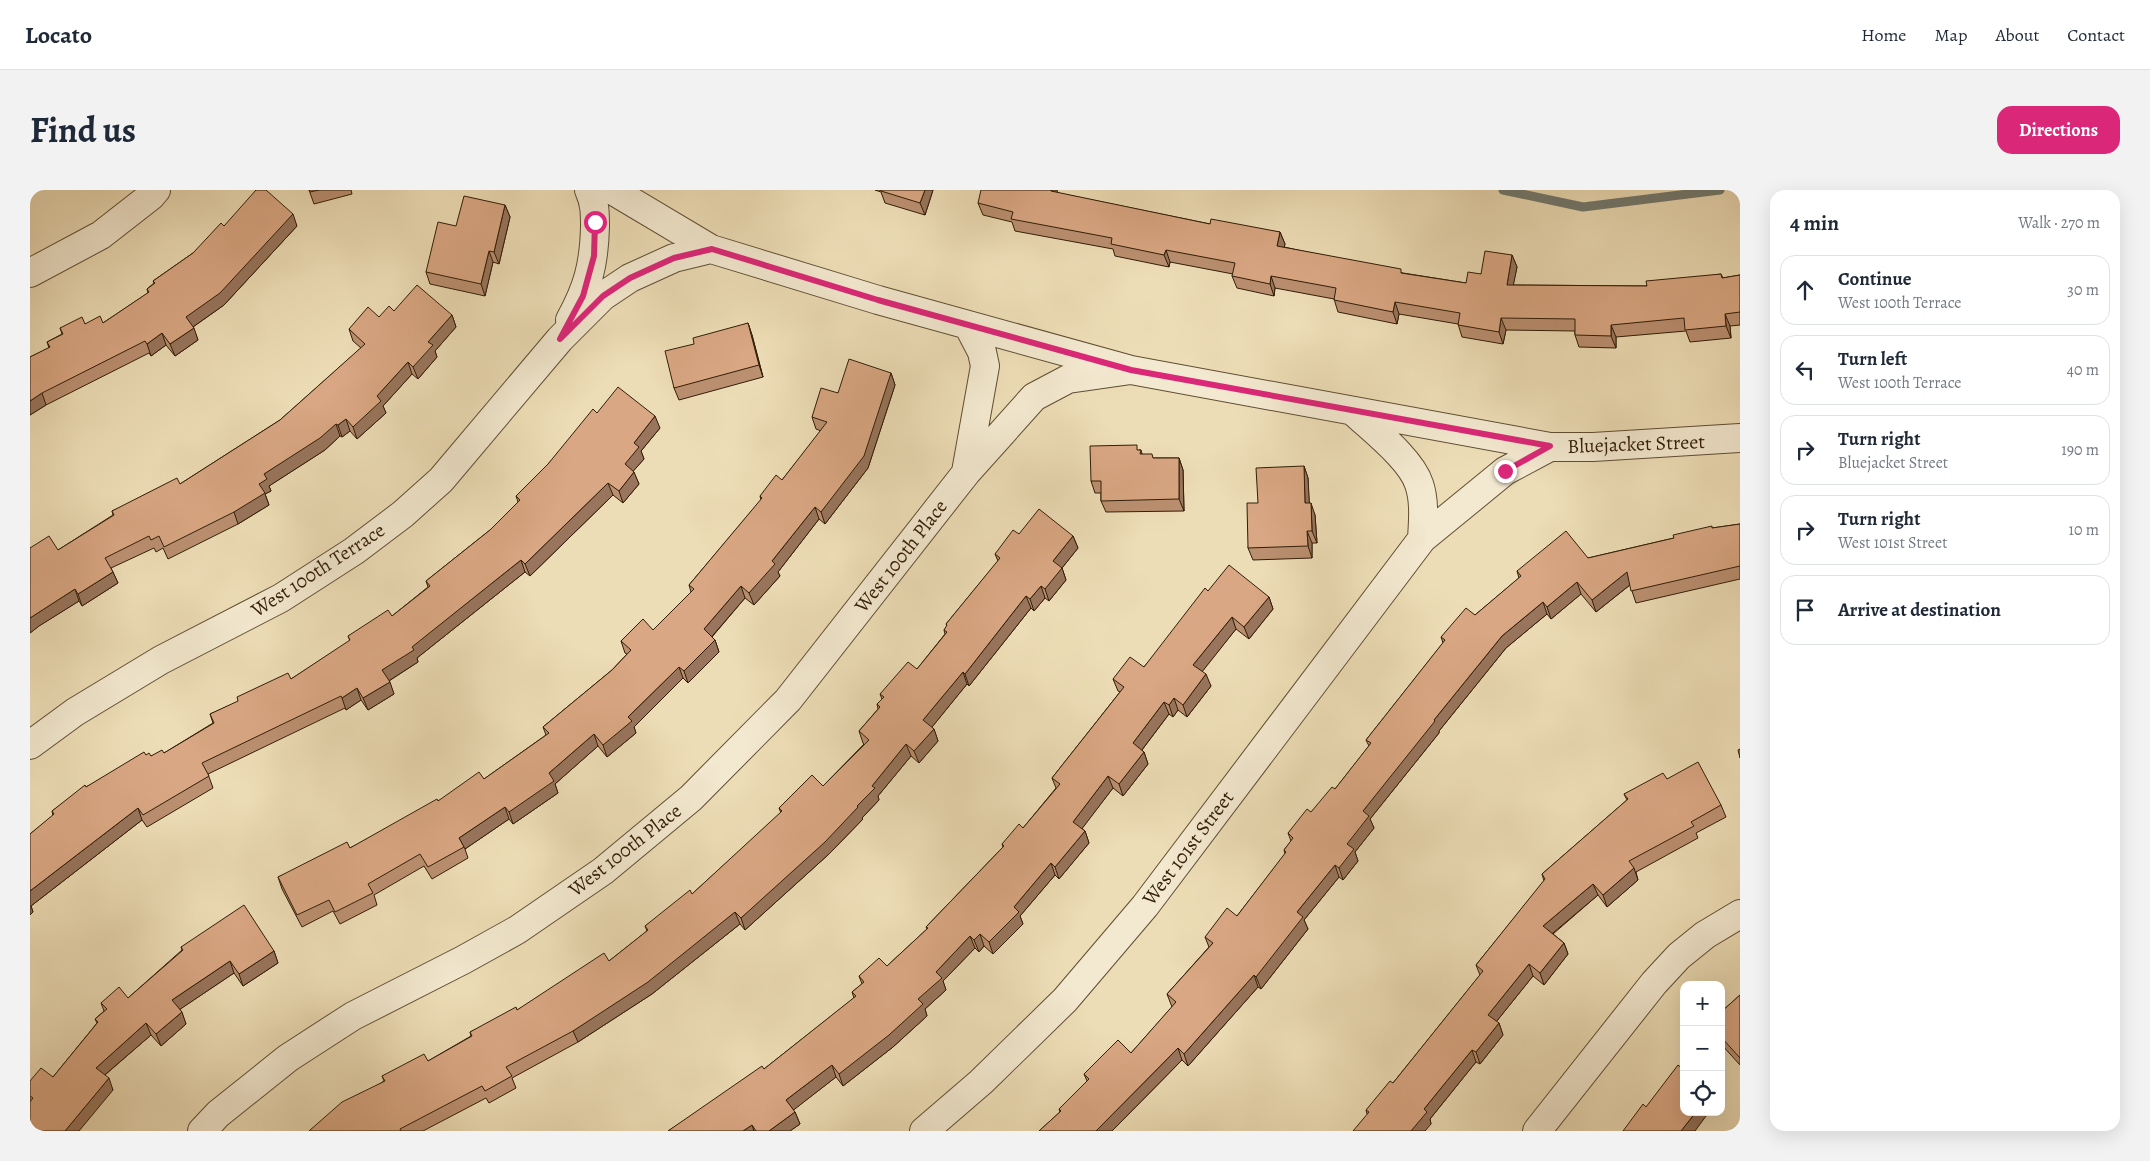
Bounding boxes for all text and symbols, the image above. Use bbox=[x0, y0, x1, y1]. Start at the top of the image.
text: Locato bbox=[25, 19, 92, 51]
text: Home bbox=[1861, 23, 1906, 47]
text: Map bbox=[1934, 23, 1967, 47]
text: About bbox=[1995, 23, 2039, 47]
text: Contact bbox=[2067, 23, 2125, 47]
text: Find us bbox=[30, 106, 136, 154]
button: Directions bbox=[1997, 106, 2120, 154]
text: 4 min bbox=[1790, 209, 1839, 237]
route start bbox=[584, 211, 607, 234]
text: Walk · 270 m bbox=[2018, 212, 2100, 234]
text: Continue bbox=[1838, 266, 1912, 292]
icon: ahead bbox=[1791, 276, 1819, 304]
text: 30 m bbox=[2067, 279, 2099, 301]
text: West 100th Terrace bbox=[1838, 292, 1962, 314]
text: Turn left bbox=[1838, 346, 1907, 372]
icon: left bbox=[1791, 356, 1819, 384]
text: 40 m bbox=[2067, 359, 2099, 381]
text: West 100th Terrace bbox=[1838, 372, 1962, 394]
text: Turn right bbox=[1838, 426, 1920, 452]
street label: Bluejacket Street bbox=[1567, 428, 1706, 460]
icon: right bbox=[1791, 436, 1819, 464]
text: 190 m bbox=[2061, 439, 2099, 461]
text: Bluejacket Street bbox=[1838, 452, 1948, 474]
route end bbox=[1494, 460, 1517, 483]
street label: West 100th Place bbox=[848, 494, 954, 619]
text: Turn right bbox=[1838, 506, 1920, 532]
icon: right bbox=[1791, 516, 1819, 544]
street label: West 100th Terrace bbox=[245, 517, 390, 624]
text: 10 m bbox=[2069, 519, 2099, 541]
text: West 101st Street bbox=[1838, 532, 1947, 554]
icon: arrive bbox=[1791, 596, 1819, 624]
text: Arrive at destination bbox=[1838, 597, 2001, 623]
street label: West 101st Street bbox=[1135, 785, 1240, 912]
street label: West 100th Place bbox=[562, 797, 687, 903]
map controls bbox=[1680, 981, 1725, 1116]
button: + bbox=[1680, 981, 1725, 1026]
button: − bbox=[1680, 1026, 1725, 1071]
button: locate bbox=[1680, 1071, 1725, 1116]

